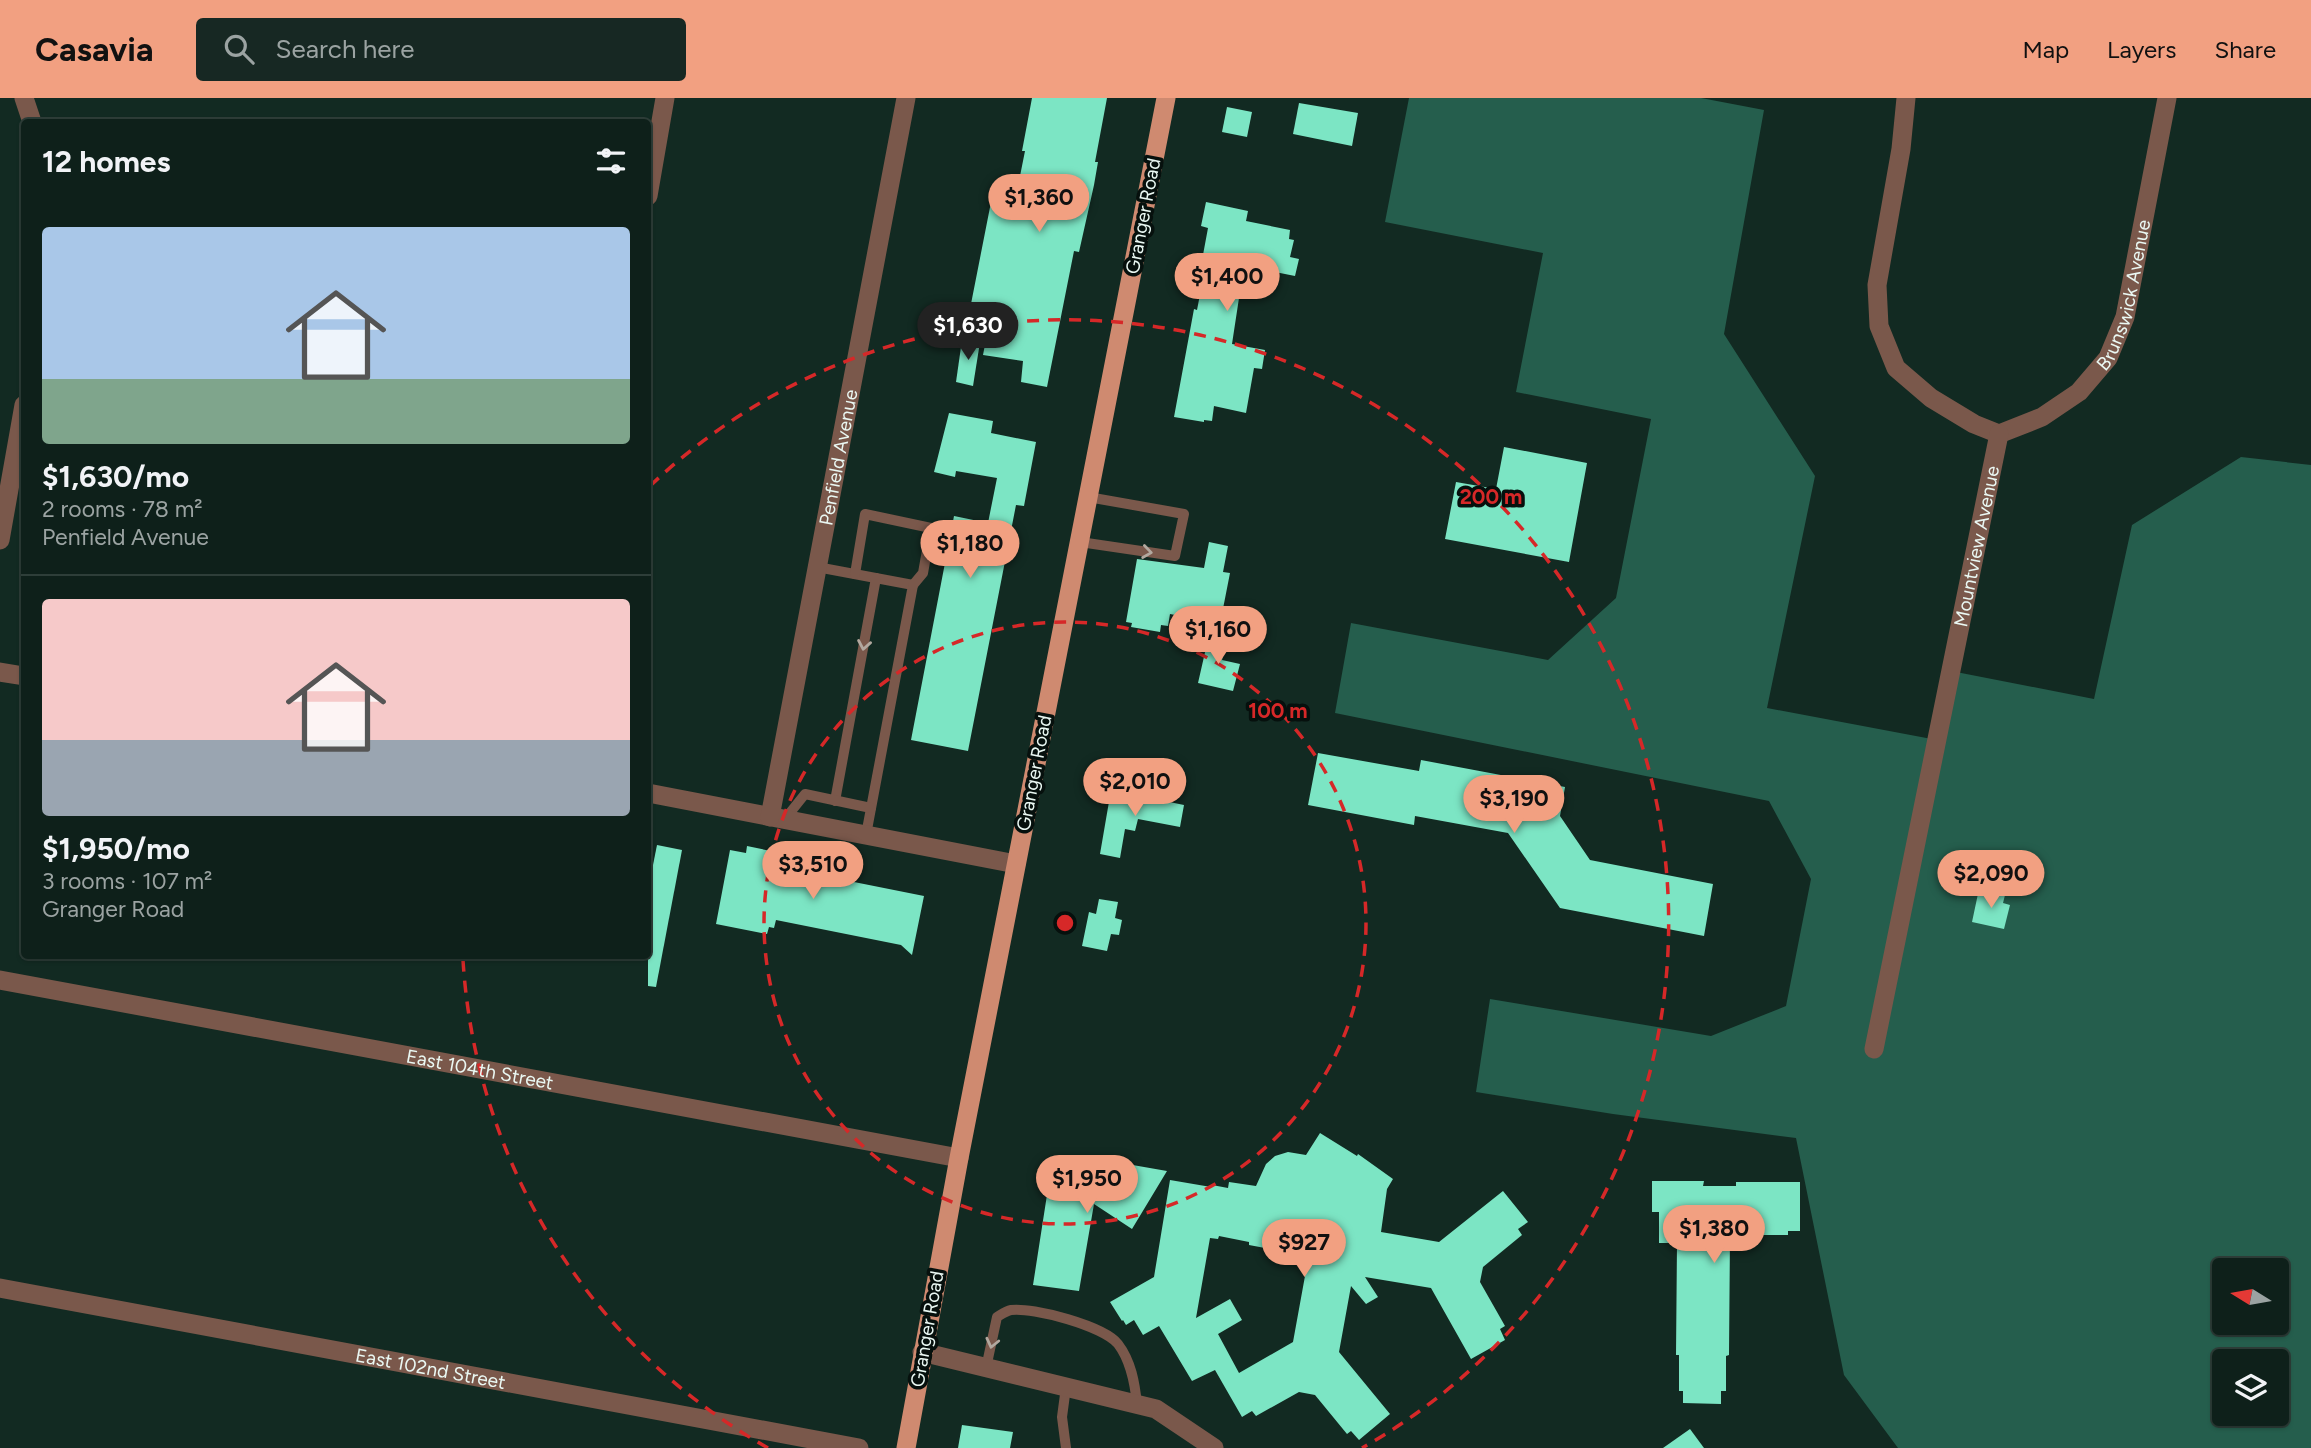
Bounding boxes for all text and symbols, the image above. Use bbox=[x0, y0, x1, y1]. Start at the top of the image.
search box bbox=[196, 18, 686, 81]
text: Casavia bbox=[35, 30, 154, 69]
icon: search bbox=[220, 30, 258, 68]
text: Search here bbox=[276, 33, 415, 65]
text: Map bbox=[2022, 35, 2069, 64]
text: Layers bbox=[2107, 35, 2176, 64]
text: Share bbox=[2214, 35, 2276, 64]
icon: filters bbox=[592, 142, 630, 180]
text: 12 homes bbox=[42, 143, 170, 180]
street label: Granger Road bbox=[1120, 156, 1166, 276]
pin: $1,360 bbox=[982, 174, 1096, 234]
text: $1,360 bbox=[1004, 183, 1074, 211]
street label: Brunswick Avenue bbox=[2091, 218, 2155, 375]
pin: $1,400 bbox=[1170, 254, 1284, 313]
text: $1,400 bbox=[1191, 262, 1263, 290]
icon: home bbox=[273, 272, 399, 398]
pin: $1,630 bbox=[911, 302, 1025, 362]
text: $1,630 bbox=[933, 311, 1003, 339]
street label: Penfield Avenue bbox=[814, 387, 862, 527]
text: $1,630/mo bbox=[42, 458, 189, 495]
street label: Mountview Avenue bbox=[1949, 464, 2004, 629]
text: 200 m bbox=[1460, 484, 1522, 509]
text: 2 rooms · 78 m² bbox=[42, 495, 203, 523]
pin: $1,180 bbox=[913, 520, 1027, 580]
text: Penfield Avenue bbox=[42, 523, 209, 551]
text: $1,180 bbox=[936, 529, 1004, 557]
one-way arrow bbox=[1141, 544, 1153, 559]
pin: $1,160 bbox=[1161, 606, 1275, 666]
text: $1,160 bbox=[1185, 615, 1251, 643]
one-way arrow bbox=[857, 639, 872, 651]
icon: home bbox=[273, 644, 399, 770]
text: 100 m bbox=[1248, 698, 1308, 723]
street label: Granger Road bbox=[1011, 713, 1057, 833]
pin: $2,010 bbox=[1078, 758, 1192, 818]
text: $2,010 bbox=[1099, 767, 1171, 795]
pin: $3,190 bbox=[1457, 776, 1571, 835]
text: $3,190 bbox=[1479, 784, 1549, 812]
text: $1,950/mo bbox=[42, 830, 190, 867]
pin: $3,510 bbox=[756, 842, 870, 901]
text: $3,510 bbox=[778, 850, 848, 878]
pin: $2,090 bbox=[1934, 850, 2048, 910]
text: $2,090 bbox=[1953, 859, 2029, 887]
text: 3 rooms · 107 m² bbox=[42, 867, 212, 895]
text: Granger Road bbox=[42, 895, 184, 923]
centre of rings bbox=[1053, 911, 1077, 935]
street label: East 104th Street bbox=[404, 1044, 555, 1094]
pin: $1,950 bbox=[1030, 1156, 1144, 1215]
text: $1,950 bbox=[1052, 1164, 1122, 1192]
pin: $1,380 bbox=[1657, 1206, 1771, 1265]
text: $1,380 bbox=[1679, 1214, 1749, 1242]
pin: $927 bbox=[1263, 1220, 1345, 1279]
text: $927 bbox=[1278, 1228, 1330, 1256]
north arrow bbox=[2212, 1258, 2289, 1335]
map controls bbox=[2212, 1258, 2289, 1426]
street label: Granger Road bbox=[905, 1269, 949, 1389]
one-way arrow bbox=[985, 1337, 1000, 1349]
street label: East 102nd Street bbox=[354, 1343, 507, 1393]
button: layers bbox=[2212, 1349, 2289, 1426]

